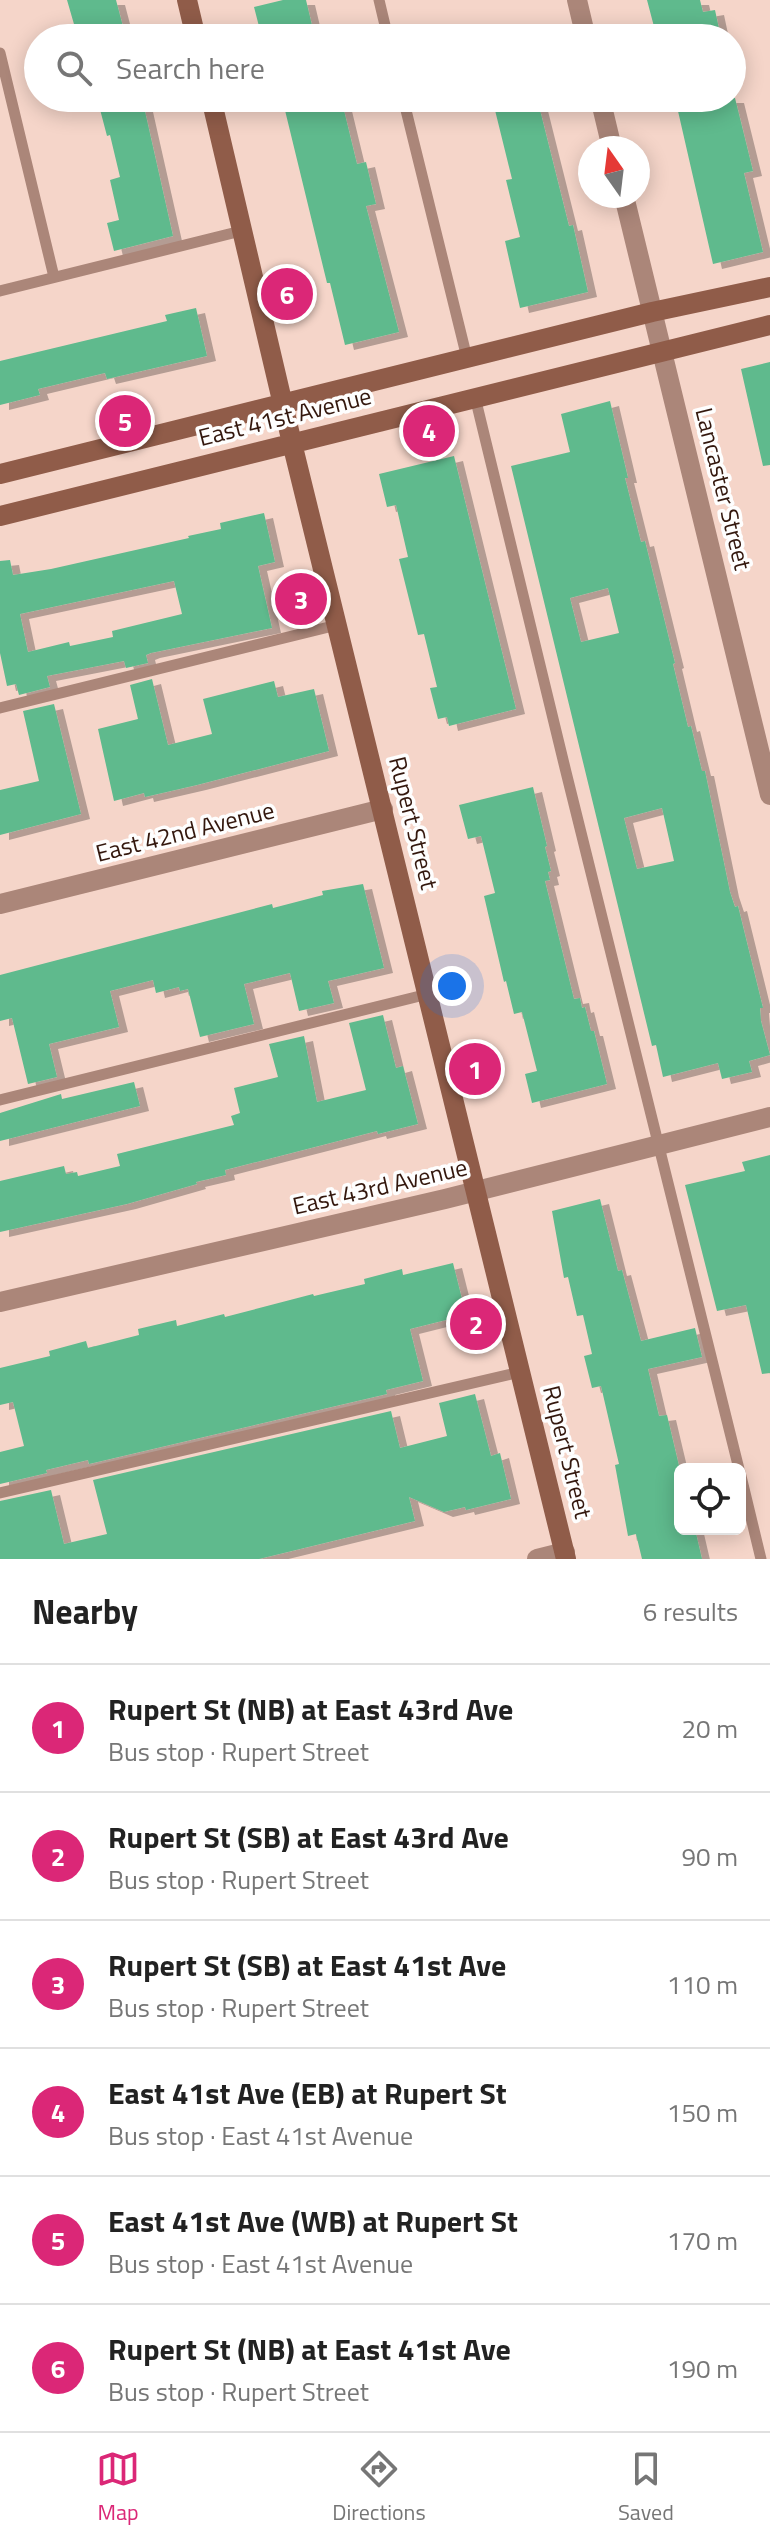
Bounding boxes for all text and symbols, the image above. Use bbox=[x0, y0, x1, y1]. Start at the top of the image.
search box bbox=[24, 24, 746, 112]
text: Search here bbox=[116, 45, 265, 91]
icon: search bbox=[52, 46, 96, 90]
north arrow bbox=[578, 136, 650, 208]
pin: 6 bbox=[261, 264, 313, 324]
street label: East 41st Avenue bbox=[195, 377, 375, 455]
pin: 5 bbox=[99, 391, 151, 451]
pin: 4 bbox=[403, 401, 455, 461]
street label: Lancaster Street bbox=[686, 404, 762, 574]
pin: 3 bbox=[275, 569, 327, 629]
street label: Rupert Street bbox=[380, 752, 448, 894]
street label: East 42nd Avenue bbox=[92, 791, 278, 871]
your location bbox=[432, 966, 472, 1006]
pin: 1 bbox=[449, 1039, 501, 1099]
street label: East 43rd Avenue bbox=[289, 1148, 471, 1224]
pin: 2 bbox=[450, 1294, 502, 1354]
street label: Rupert Street bbox=[534, 1381, 602, 1523]
map controls bbox=[674, 1463, 746, 1535]
button: locate bbox=[674, 1463, 746, 1535]
text: Nearby bbox=[32, 1585, 138, 1637]
text: 6 results bbox=[643, 1592, 738, 1631]
text: Rupert St (NB) at East 43rd Ave bbox=[108, 1686, 513, 1732]
text: 1 bbox=[51, 1709, 65, 1748]
text: 20 m bbox=[681, 1709, 738, 1748]
text: Bus stop · Rupert Street bbox=[108, 1732, 369, 1771]
text: Rupert St (SB) at East 43rd Ave bbox=[108, 1814, 509, 1860]
text: 2 bbox=[51, 1837, 65, 1876]
text: 90 m bbox=[681, 1837, 738, 1876]
text: Bus stop · Rupert Street bbox=[108, 1860, 369, 1899]
text: Rupert St (SB) at East 41st Ave bbox=[108, 1942, 506, 1988]
text: 3 bbox=[51, 1965, 65, 2004]
text: 110 m bbox=[667, 1965, 738, 2004]
text: Bus stop · Rupert Street bbox=[108, 1988, 369, 2027]
text: East 41st Ave (EB) at Rupert St bbox=[108, 2070, 507, 2116]
text: 4 bbox=[51, 2093, 65, 2132]
text: 150 m bbox=[667, 2093, 738, 2132]
text: Bus stop · East 41st Avenue bbox=[108, 2116, 413, 2155]
text: East 41st Ave (WB) at Rupert St bbox=[108, 2198, 518, 2244]
text: 5 bbox=[51, 2221, 65, 2260]
text: 170 m bbox=[667, 2221, 738, 2260]
text: Bus stop · East 41st Avenue bbox=[108, 2244, 413, 2283]
text: Rupert St (NB) at East 41st Ave bbox=[108, 2326, 511, 2372]
text: 6 bbox=[51, 2349, 65, 2388]
text: 190 m bbox=[667, 2349, 738, 2388]
text: Bus stop · Rupert Street bbox=[108, 2372, 369, 2411]
tab: Map bbox=[96, 2447, 140, 2529]
tab: Directions bbox=[332, 2447, 426, 2529]
tab: Saved bbox=[618, 2447, 674, 2529]

